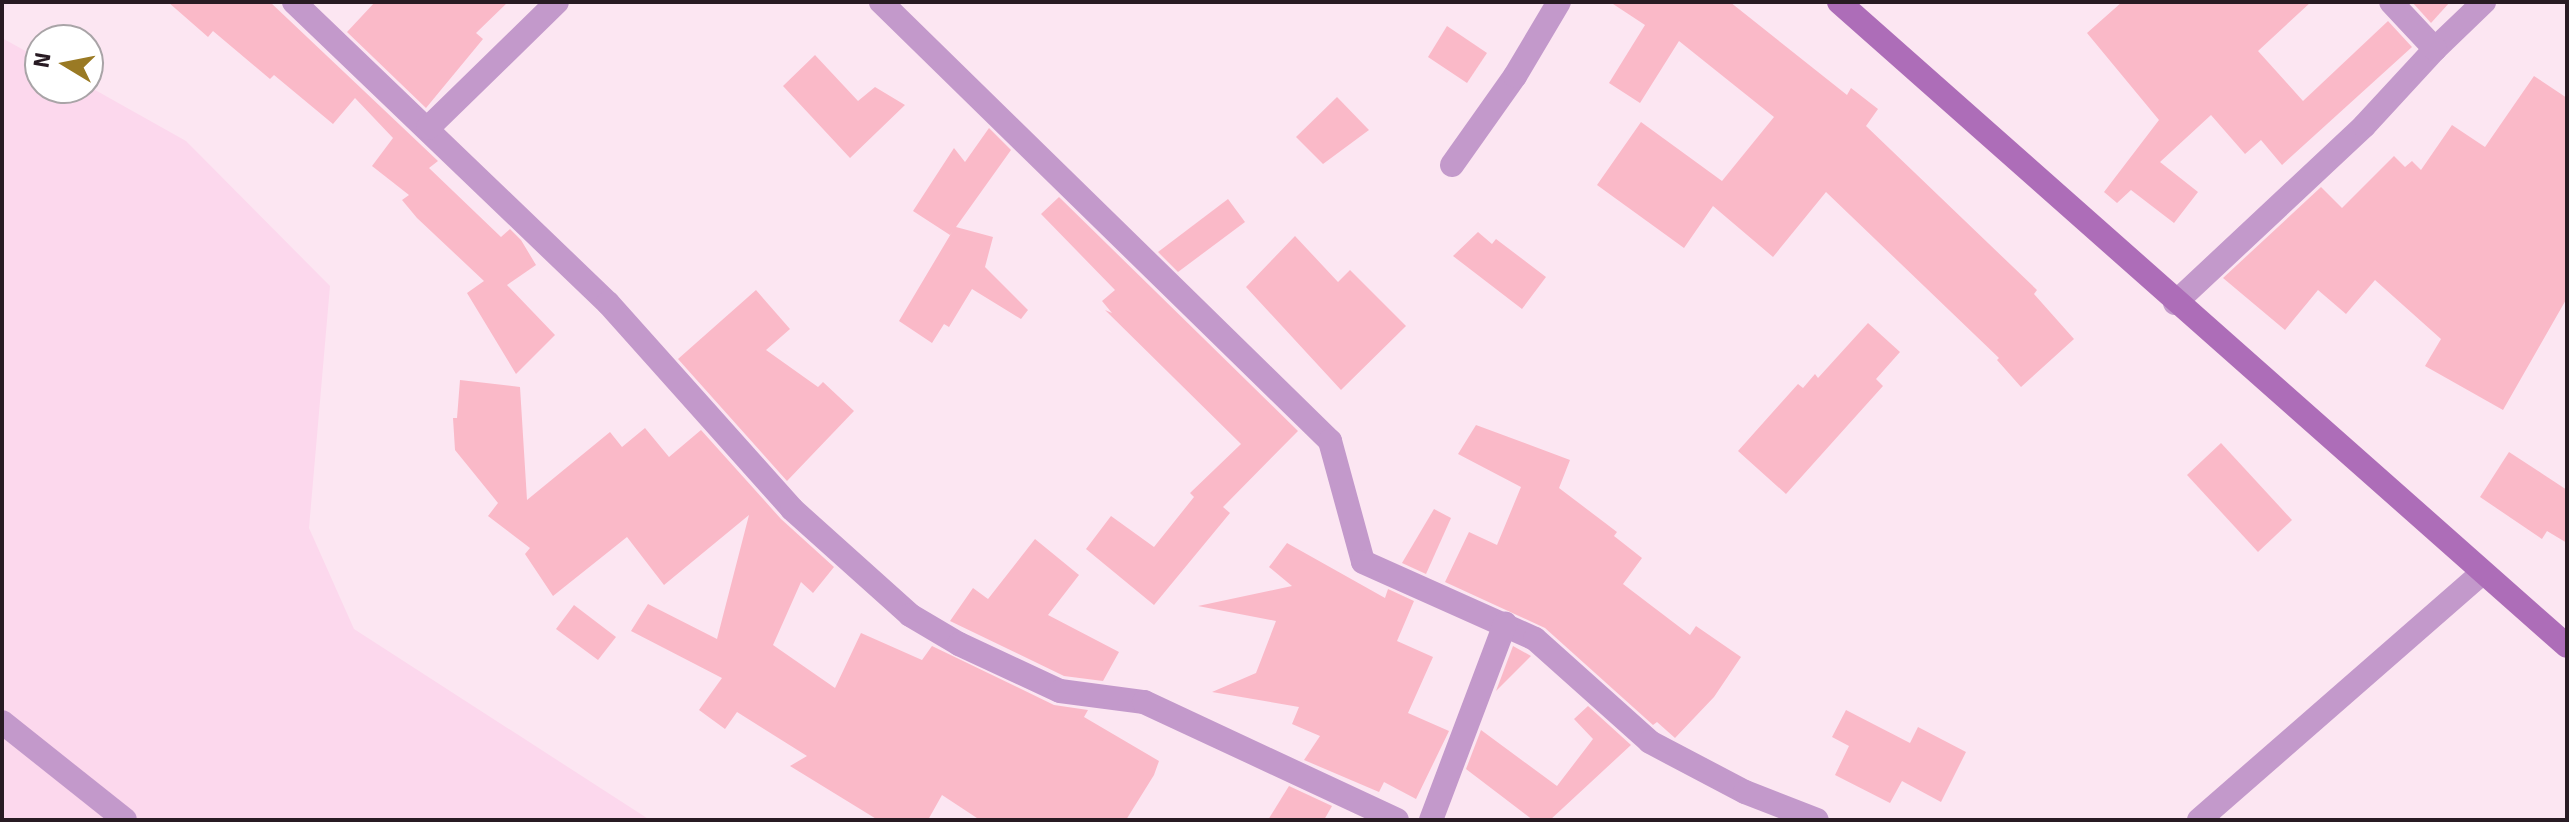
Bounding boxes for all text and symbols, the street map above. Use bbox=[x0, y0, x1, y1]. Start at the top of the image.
north arrow bbox=[24, 24, 104, 104]
text: N bbox=[27, 50, 56, 70]

